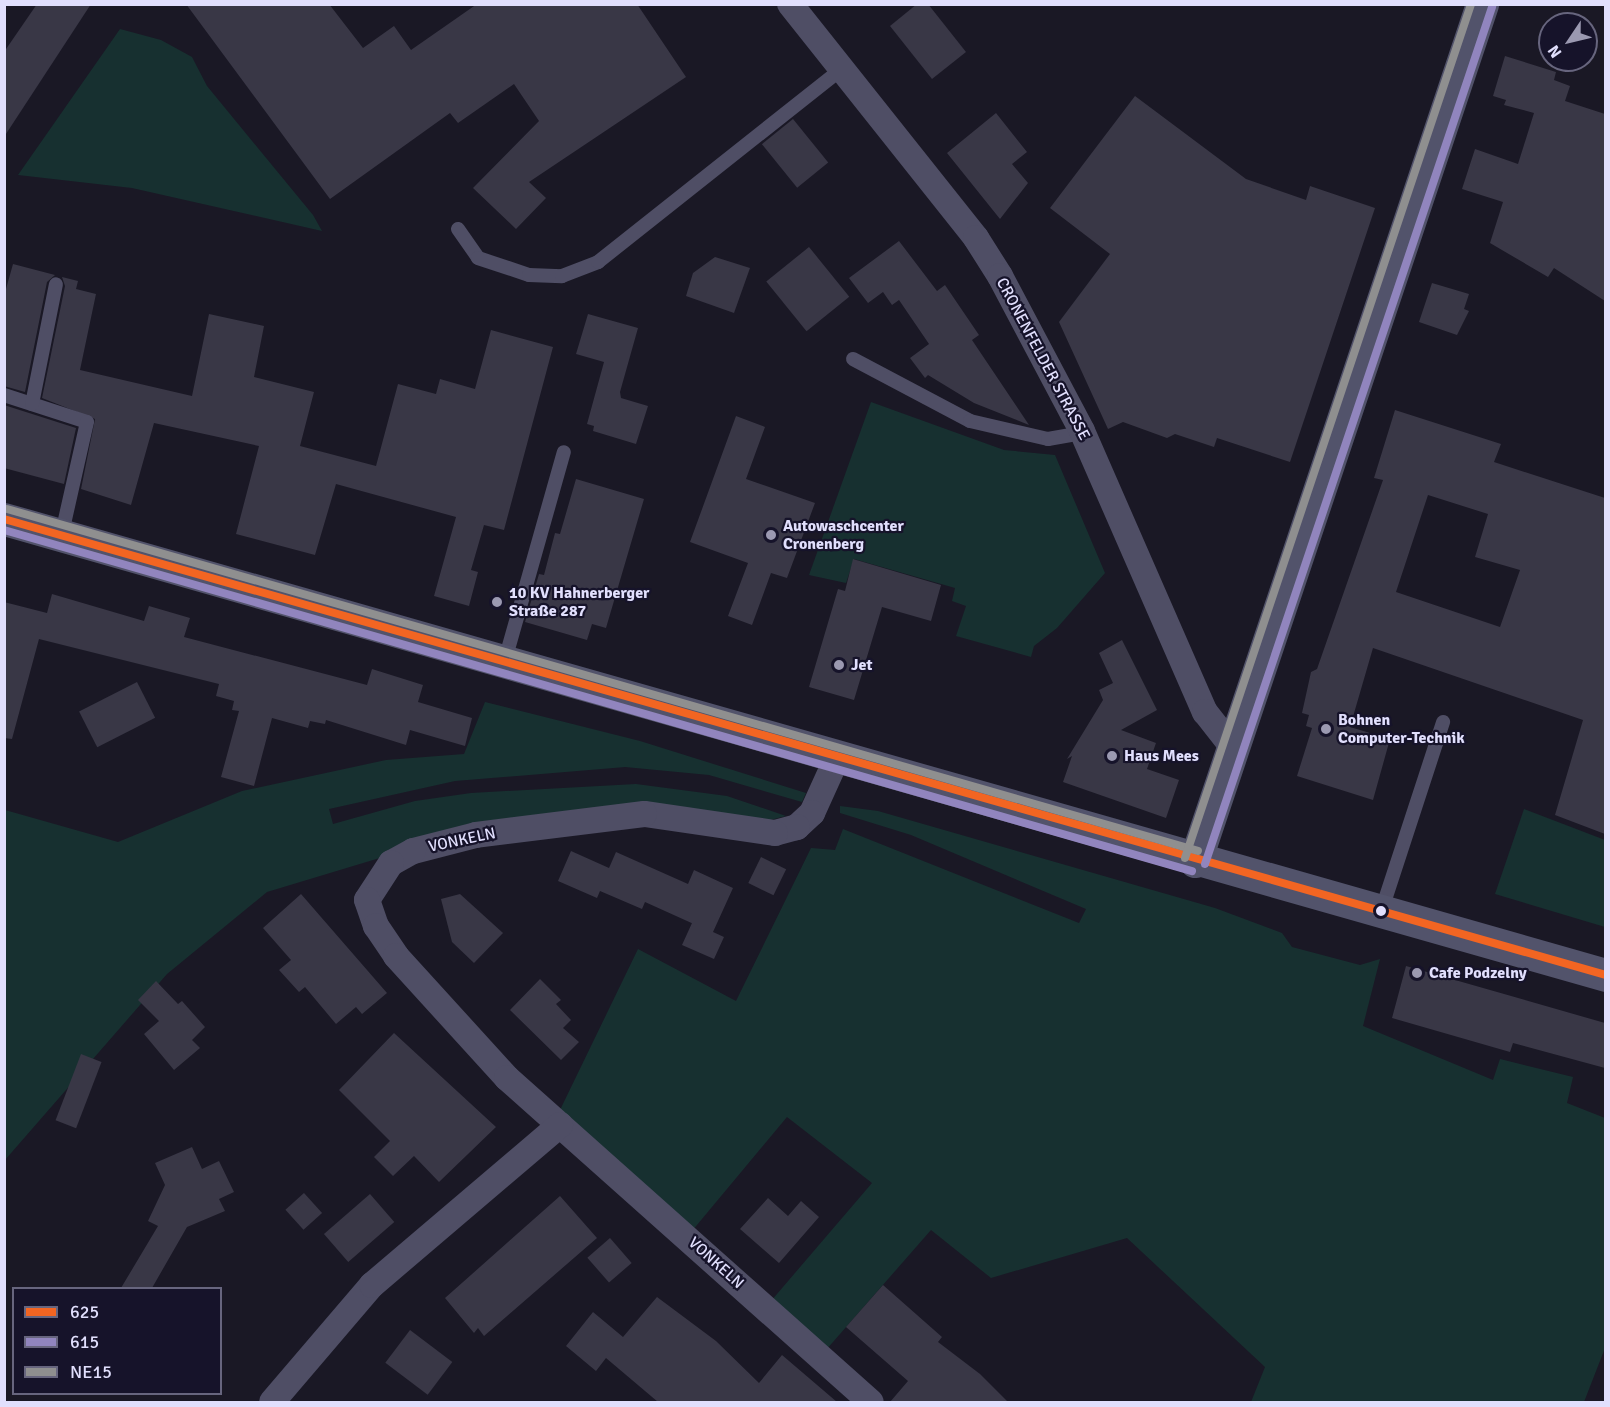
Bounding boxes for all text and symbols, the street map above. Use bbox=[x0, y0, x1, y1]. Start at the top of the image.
north arrow bbox=[1538, 12, 1598, 72]
text: N bbox=[1544, 41, 1566, 61]
street label: CRONENFELDER STRASSE bbox=[992, 275, 1094, 443]
place label: Autowaschcenter Cronenberg bbox=[783, 516, 904, 554]
marker: Autowaschcenter Cronenberg bbox=[764, 528, 778, 542]
place label: 10 KV Hahnerberger Straße 287 bbox=[509, 583, 649, 621]
marker: 10 KV Hahnerberger Straße 287 bbox=[490, 595, 504, 609]
place label: Jet bbox=[851, 655, 872, 675]
marker: Jet bbox=[832, 658, 846, 672]
place label: Bohnen Computer-Technik bbox=[1338, 710, 1465, 748]
marker: Bohnen Computer-Technik bbox=[1319, 722, 1333, 736]
place label: Haus Mees bbox=[1124, 746, 1199, 766]
marker: Haus Mees bbox=[1105, 749, 1119, 763]
street label: VONKELN bbox=[427, 824, 497, 856]
unlabelled marker bbox=[1375, 905, 1387, 917]
place label: Cafe Podzelny bbox=[1429, 963, 1527, 983]
marker: Cafe Podzelny bbox=[1410, 966, 1424, 980]
street label: VONKELN bbox=[684, 1233, 748, 1293]
legend bbox=[12, 1287, 222, 1395]
text: 625 bbox=[70, 1301, 99, 1323]
text: 615 bbox=[70, 1331, 99, 1353]
text: NE15 bbox=[70, 1361, 112, 1383]

